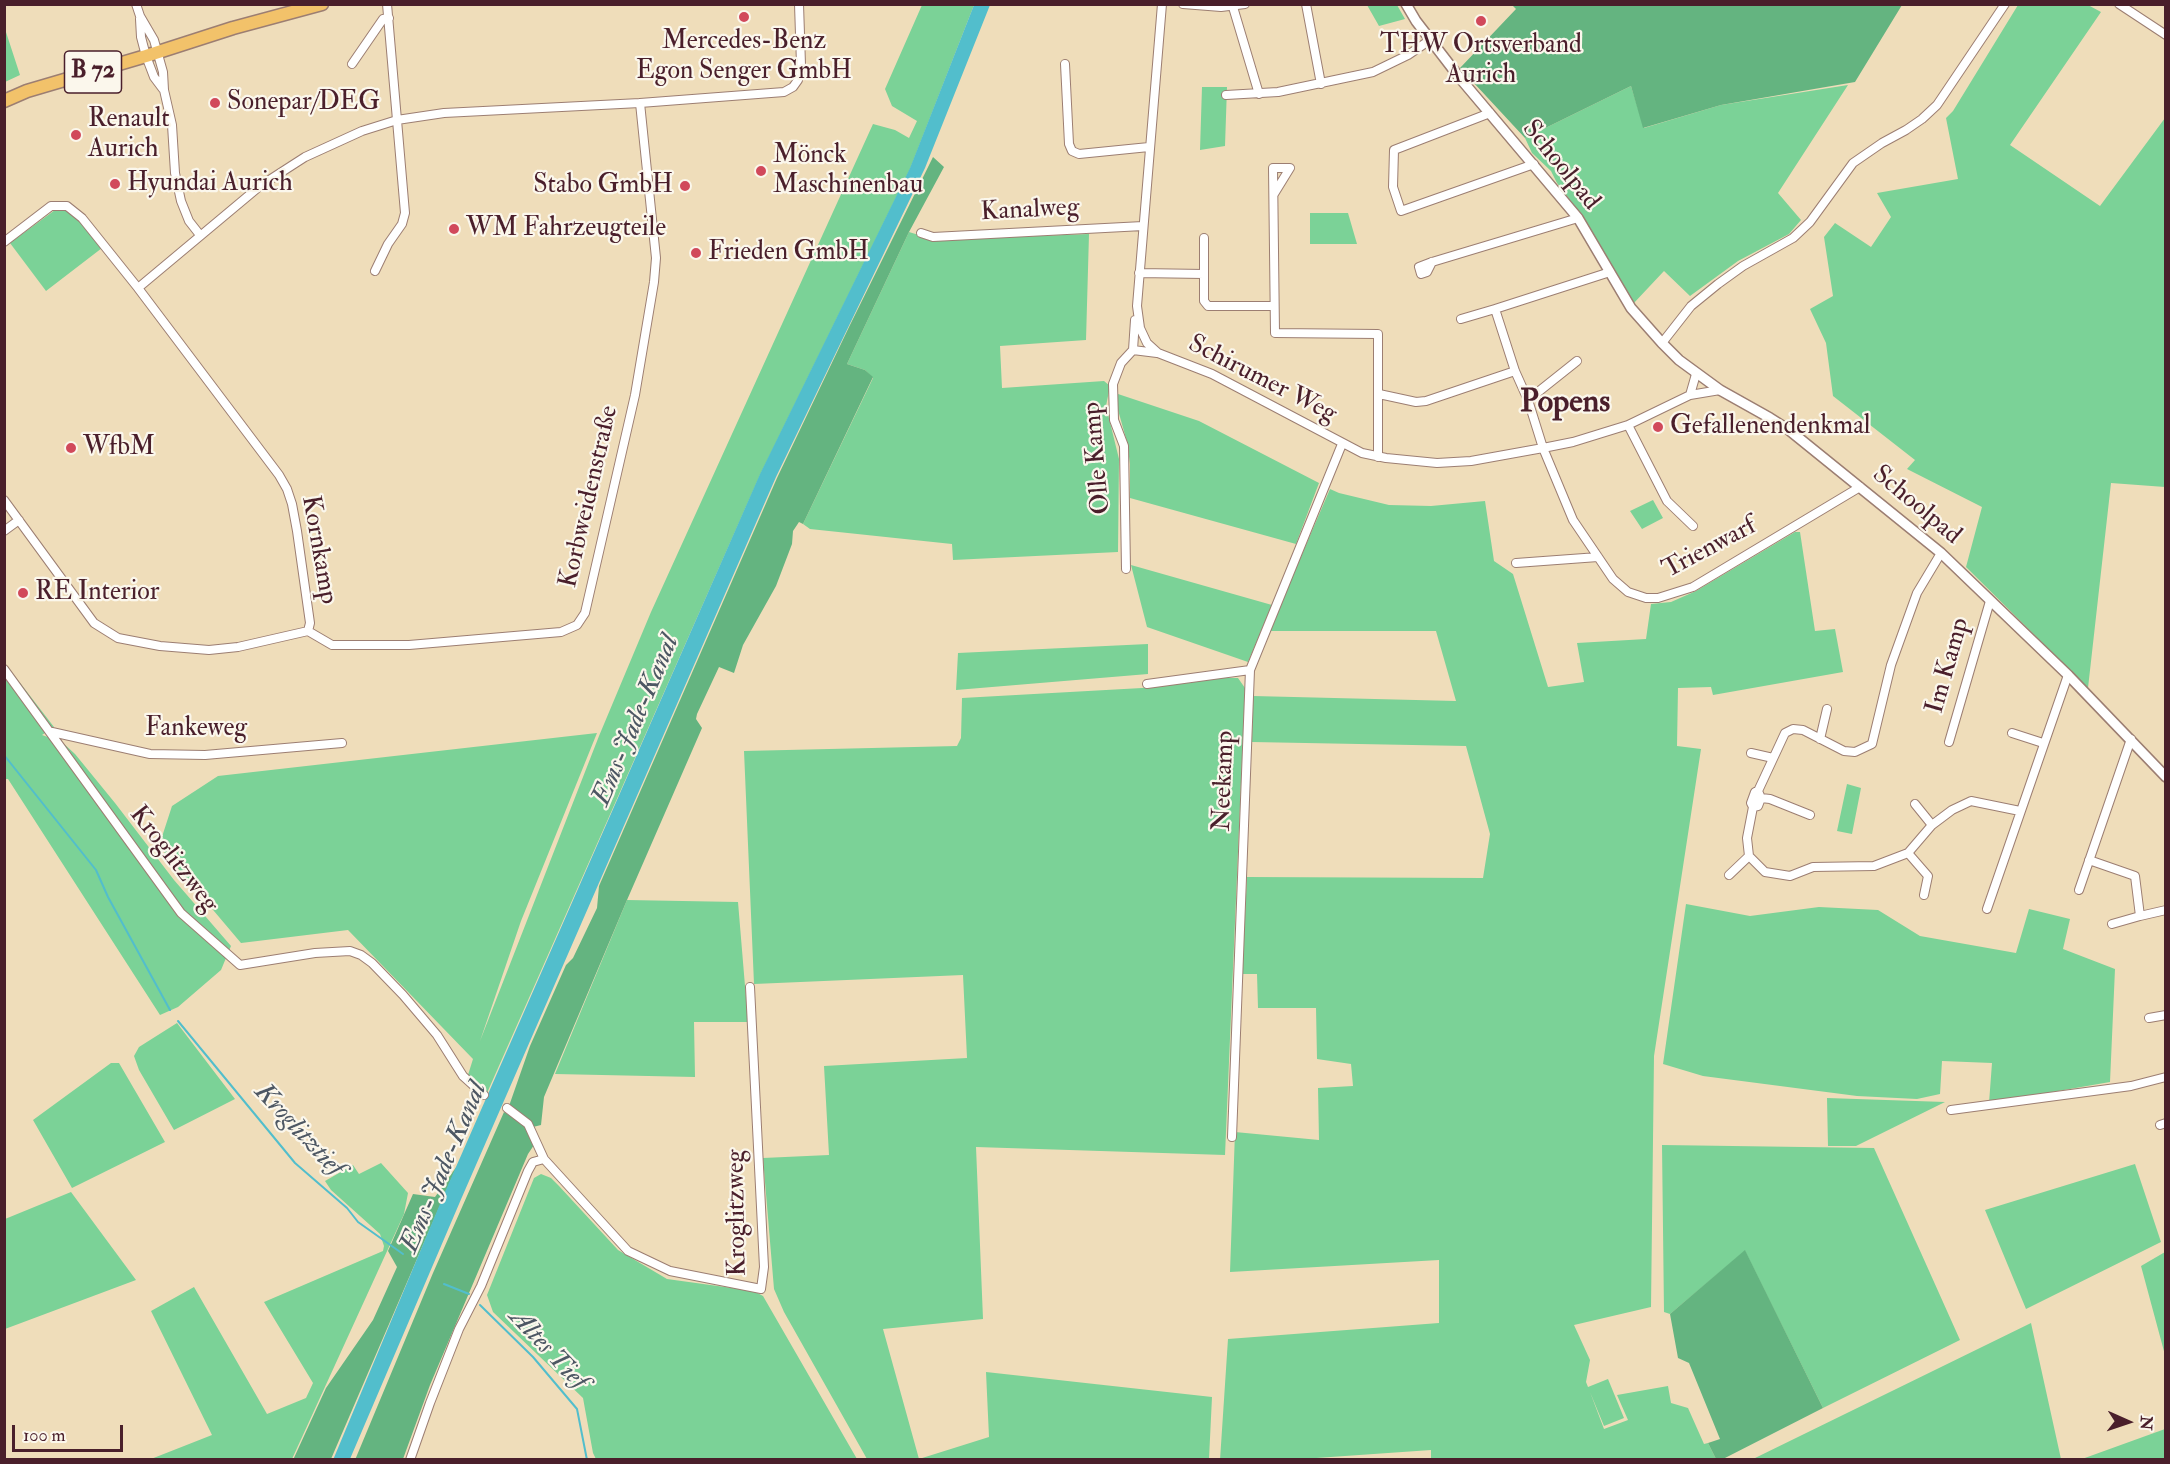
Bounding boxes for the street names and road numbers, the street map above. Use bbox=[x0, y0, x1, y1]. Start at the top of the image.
road number: B 72 bbox=[64, 51, 122, 93]
street label: Schoolpad bbox=[1514, 115, 1606, 217]
street label: Kanalweg bbox=[980, 193, 1080, 229]
street label: Schirumer Weg bbox=[1183, 329, 1341, 431]
street label: Olle Kamp bbox=[1078, 401, 1118, 515]
street label: Korbweidenstraße bbox=[554, 403, 626, 591]
street label: Schoolpad bbox=[1865, 460, 1967, 552]
street label: Kornkamp bbox=[293, 493, 343, 607]
street label: Trienwarf bbox=[1658, 511, 1762, 587]
street label: Im Kamp bbox=[1920, 614, 1978, 718]
street label: Fankeweg bbox=[145, 713, 247, 745]
street label: Neekamp bbox=[1208, 730, 1242, 832]
street label: Kroglitzweg bbox=[122, 800, 224, 920]
street label: Kroglitzweg bbox=[721, 1149, 755, 1277]

